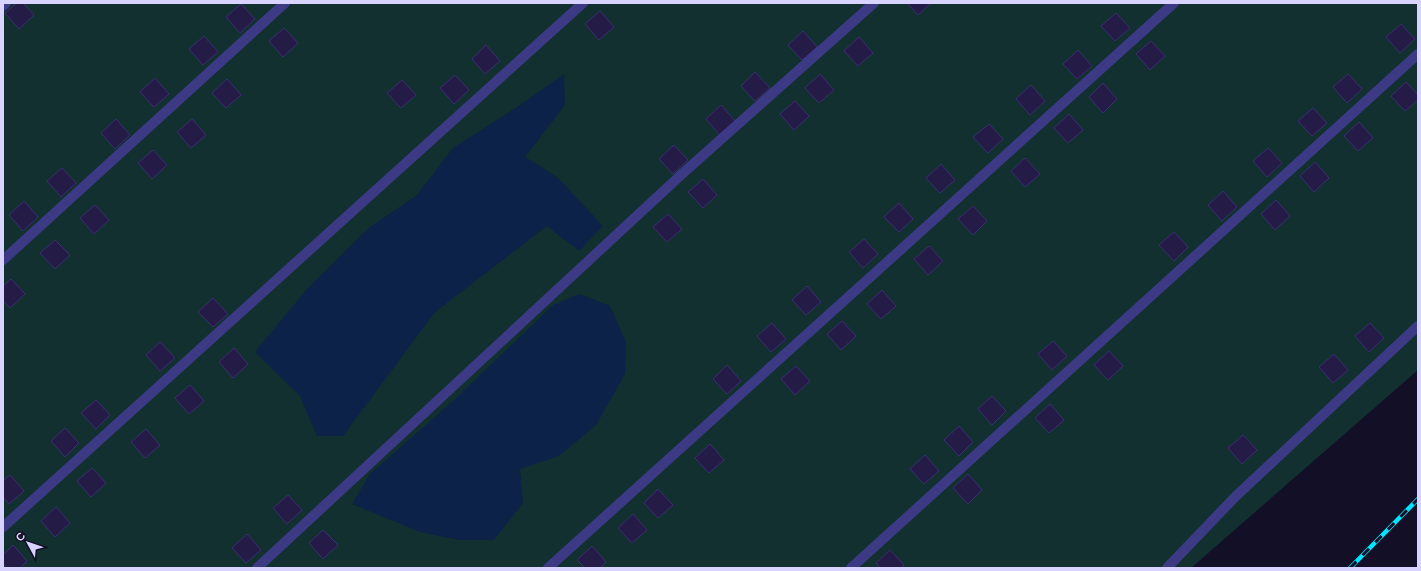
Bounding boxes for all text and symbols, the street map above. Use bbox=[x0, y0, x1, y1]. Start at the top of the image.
north arrow bbox=[8, 523, 48, 563]
text: С bbox=[12, 529, 28, 544]

